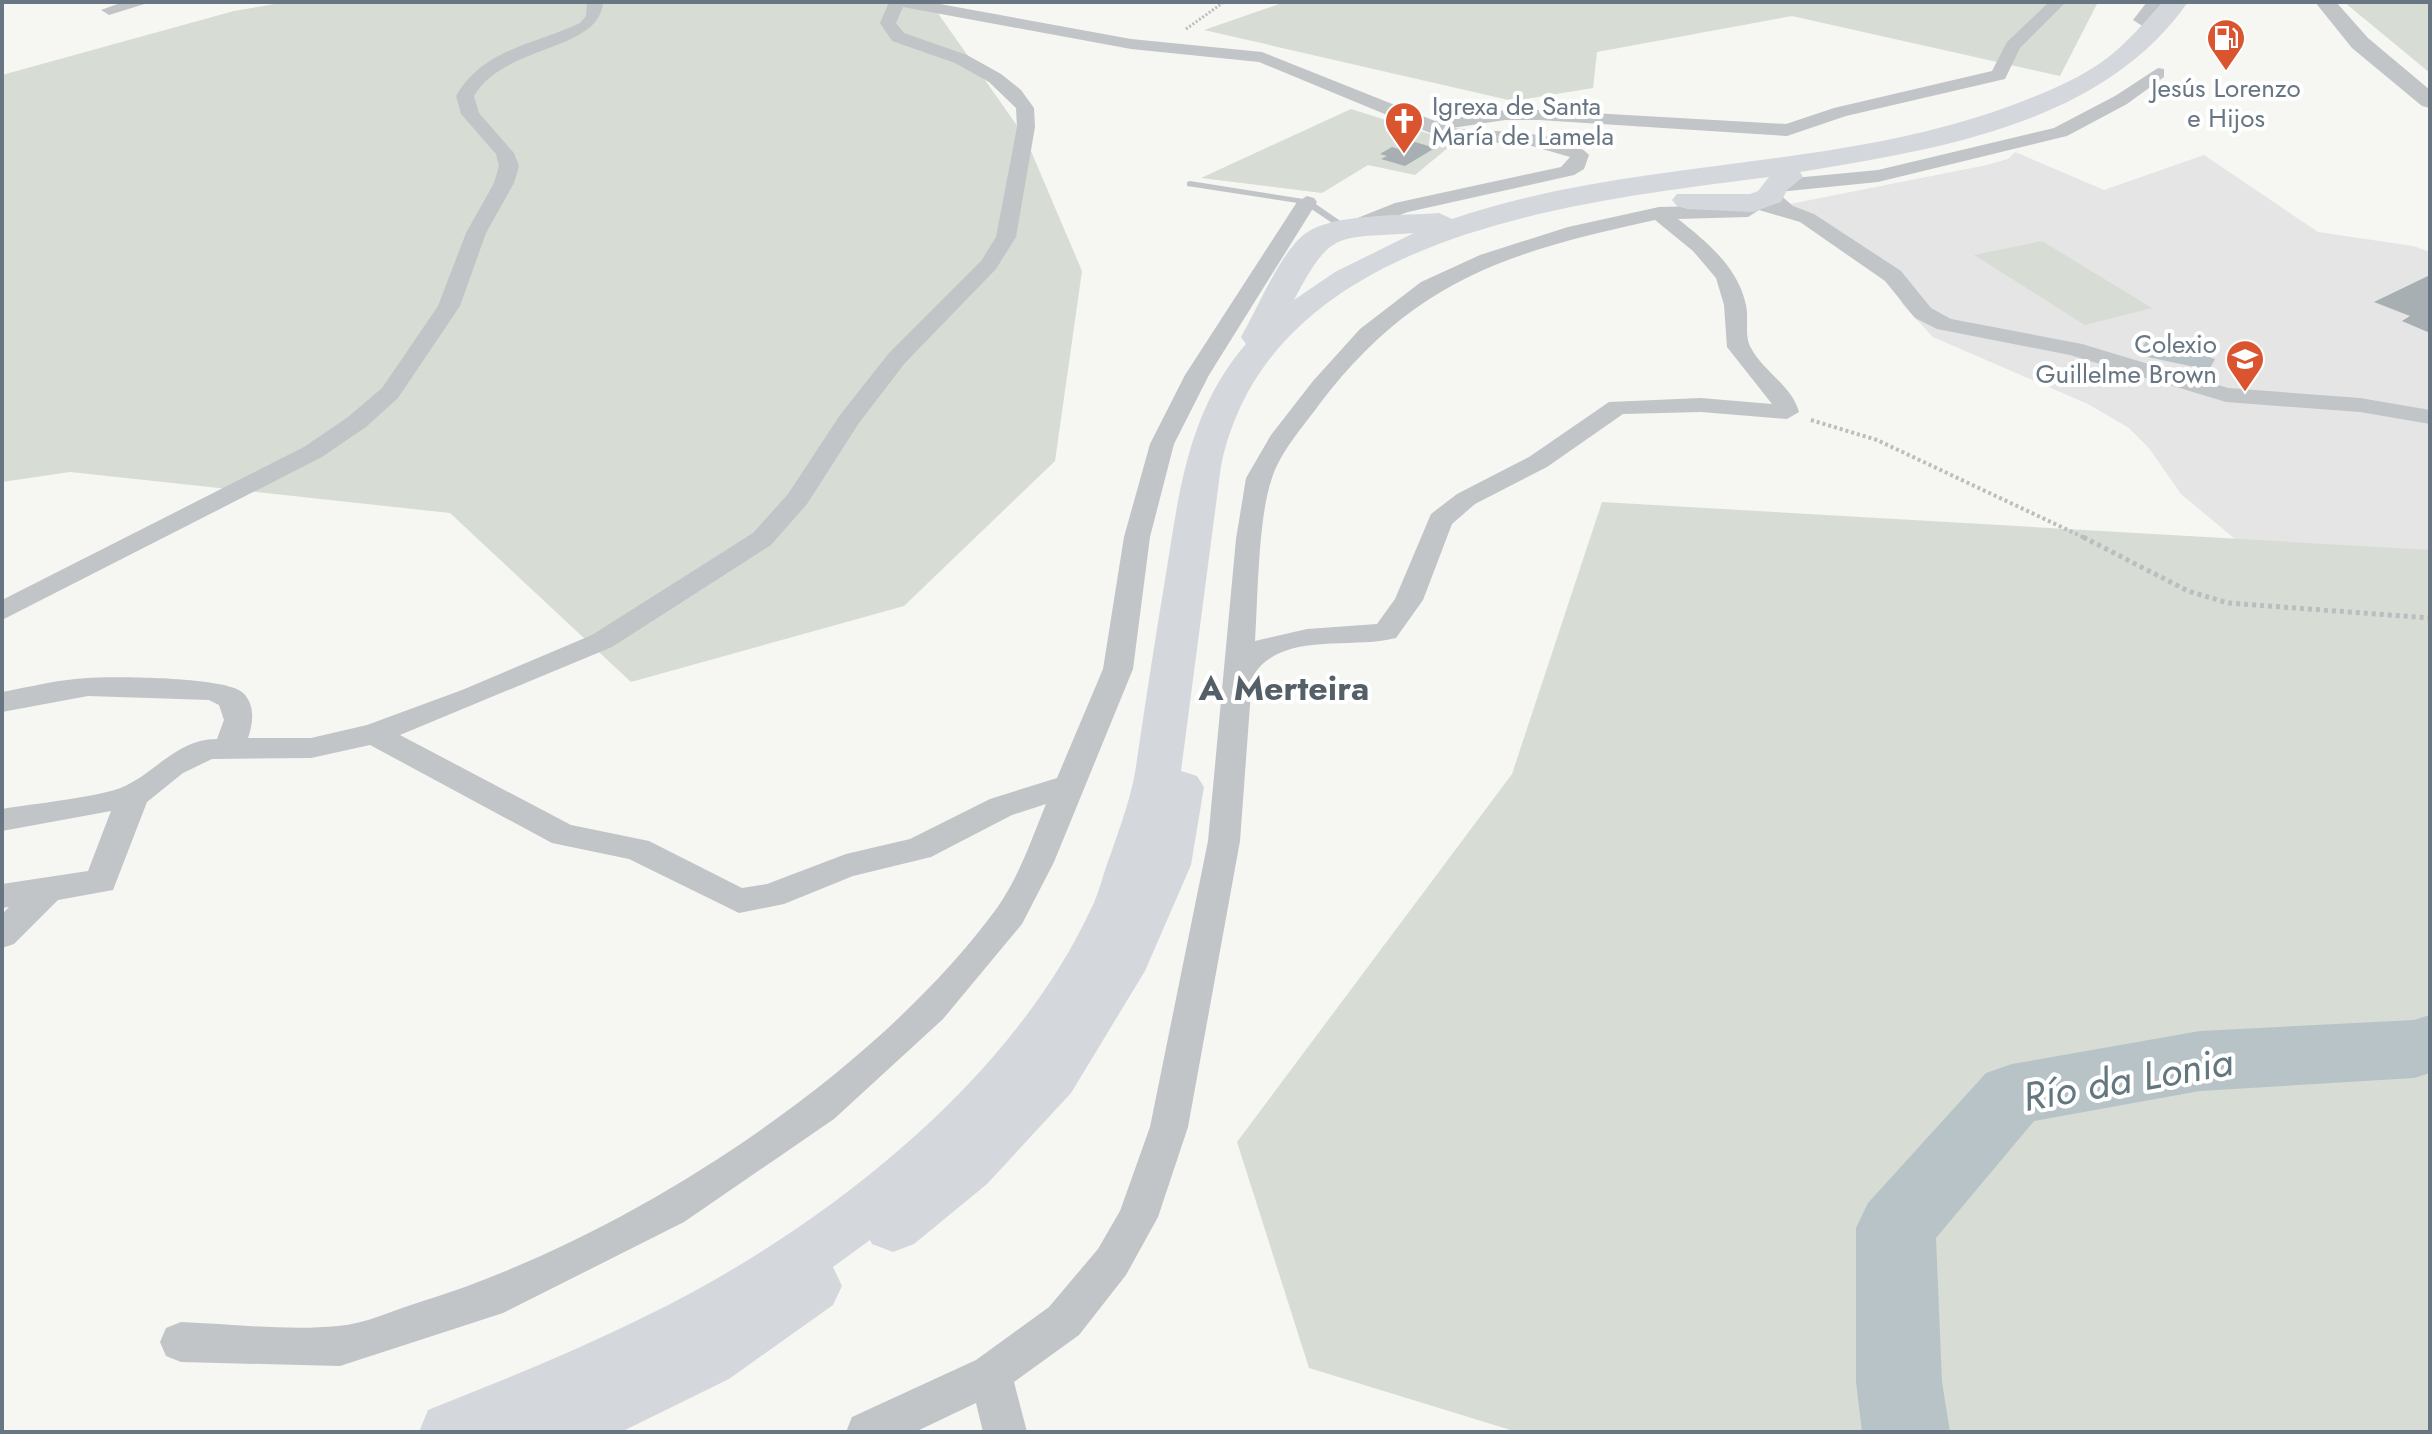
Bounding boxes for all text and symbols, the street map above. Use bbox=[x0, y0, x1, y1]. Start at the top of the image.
fuel station icon: Jesús Lorenzo e Hijos bbox=[2205, 17, 2247, 72]
place label: Jesús Lorenzo e Hijos bbox=[2148, 69, 2301, 137]
place label: Igrexa de Santa María de Lamela bbox=[1432, 87, 1614, 155]
church icon: Igrexa de Santa María de Lamela bbox=[1383, 100, 1425, 155]
place label: Colexio Guillelme Brown bbox=[2035, 325, 2217, 393]
school or university icon: Colexio Guillelme Brown bbox=[2224, 338, 2266, 393]
district label: A Merteira bbox=[1198, 664, 1369, 713]
water label: Río da Lonia bbox=[2018, 1032, 2238, 1126]

